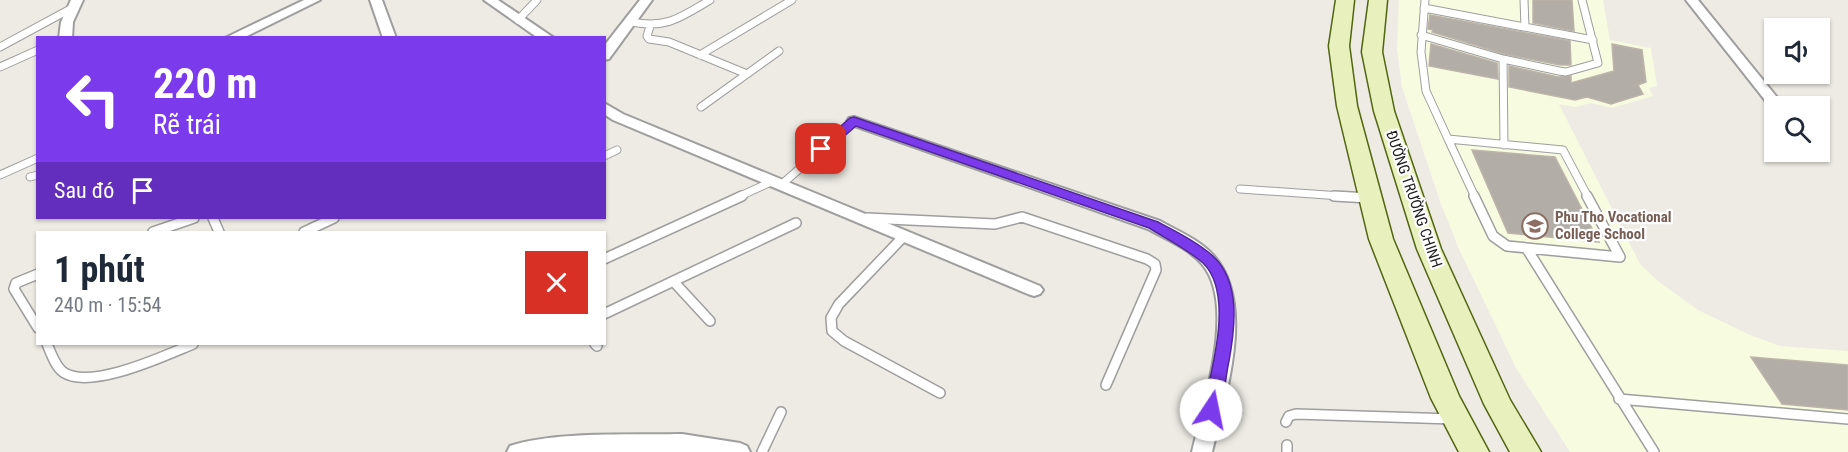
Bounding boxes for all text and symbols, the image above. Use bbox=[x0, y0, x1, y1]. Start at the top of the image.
map controls bbox=[1764, 18, 1830, 162]
button: sound bbox=[1764, 18, 1830, 84]
text: 220 m bbox=[153, 59, 258, 108]
icon: left bbox=[54, 60, 132, 138]
button: search bbox=[1764, 96, 1830, 162]
text: Rẽ trái bbox=[153, 109, 221, 141]
pin bbox=[795, 123, 846, 174]
street label: ĐƯỜNG TRƯỜNG CHINH bbox=[1382, 128, 1446, 270]
icon: arrive bbox=[804, 132, 837, 165]
icon: arrive bbox=[126, 174, 159, 207]
text: Sau đó bbox=[54, 178, 114, 203]
place label: Phu Tho Vocational College School bbox=[1555, 208, 1672, 243]
school or university icon: Phu Tho Vocational College School bbox=[1520, 211, 1550, 241]
text: 1 phút bbox=[54, 249, 145, 291]
button: close bbox=[525, 251, 588, 314]
text: 240 m · 15:54 bbox=[54, 293, 161, 317]
position arrow bbox=[1179, 378, 1243, 442]

